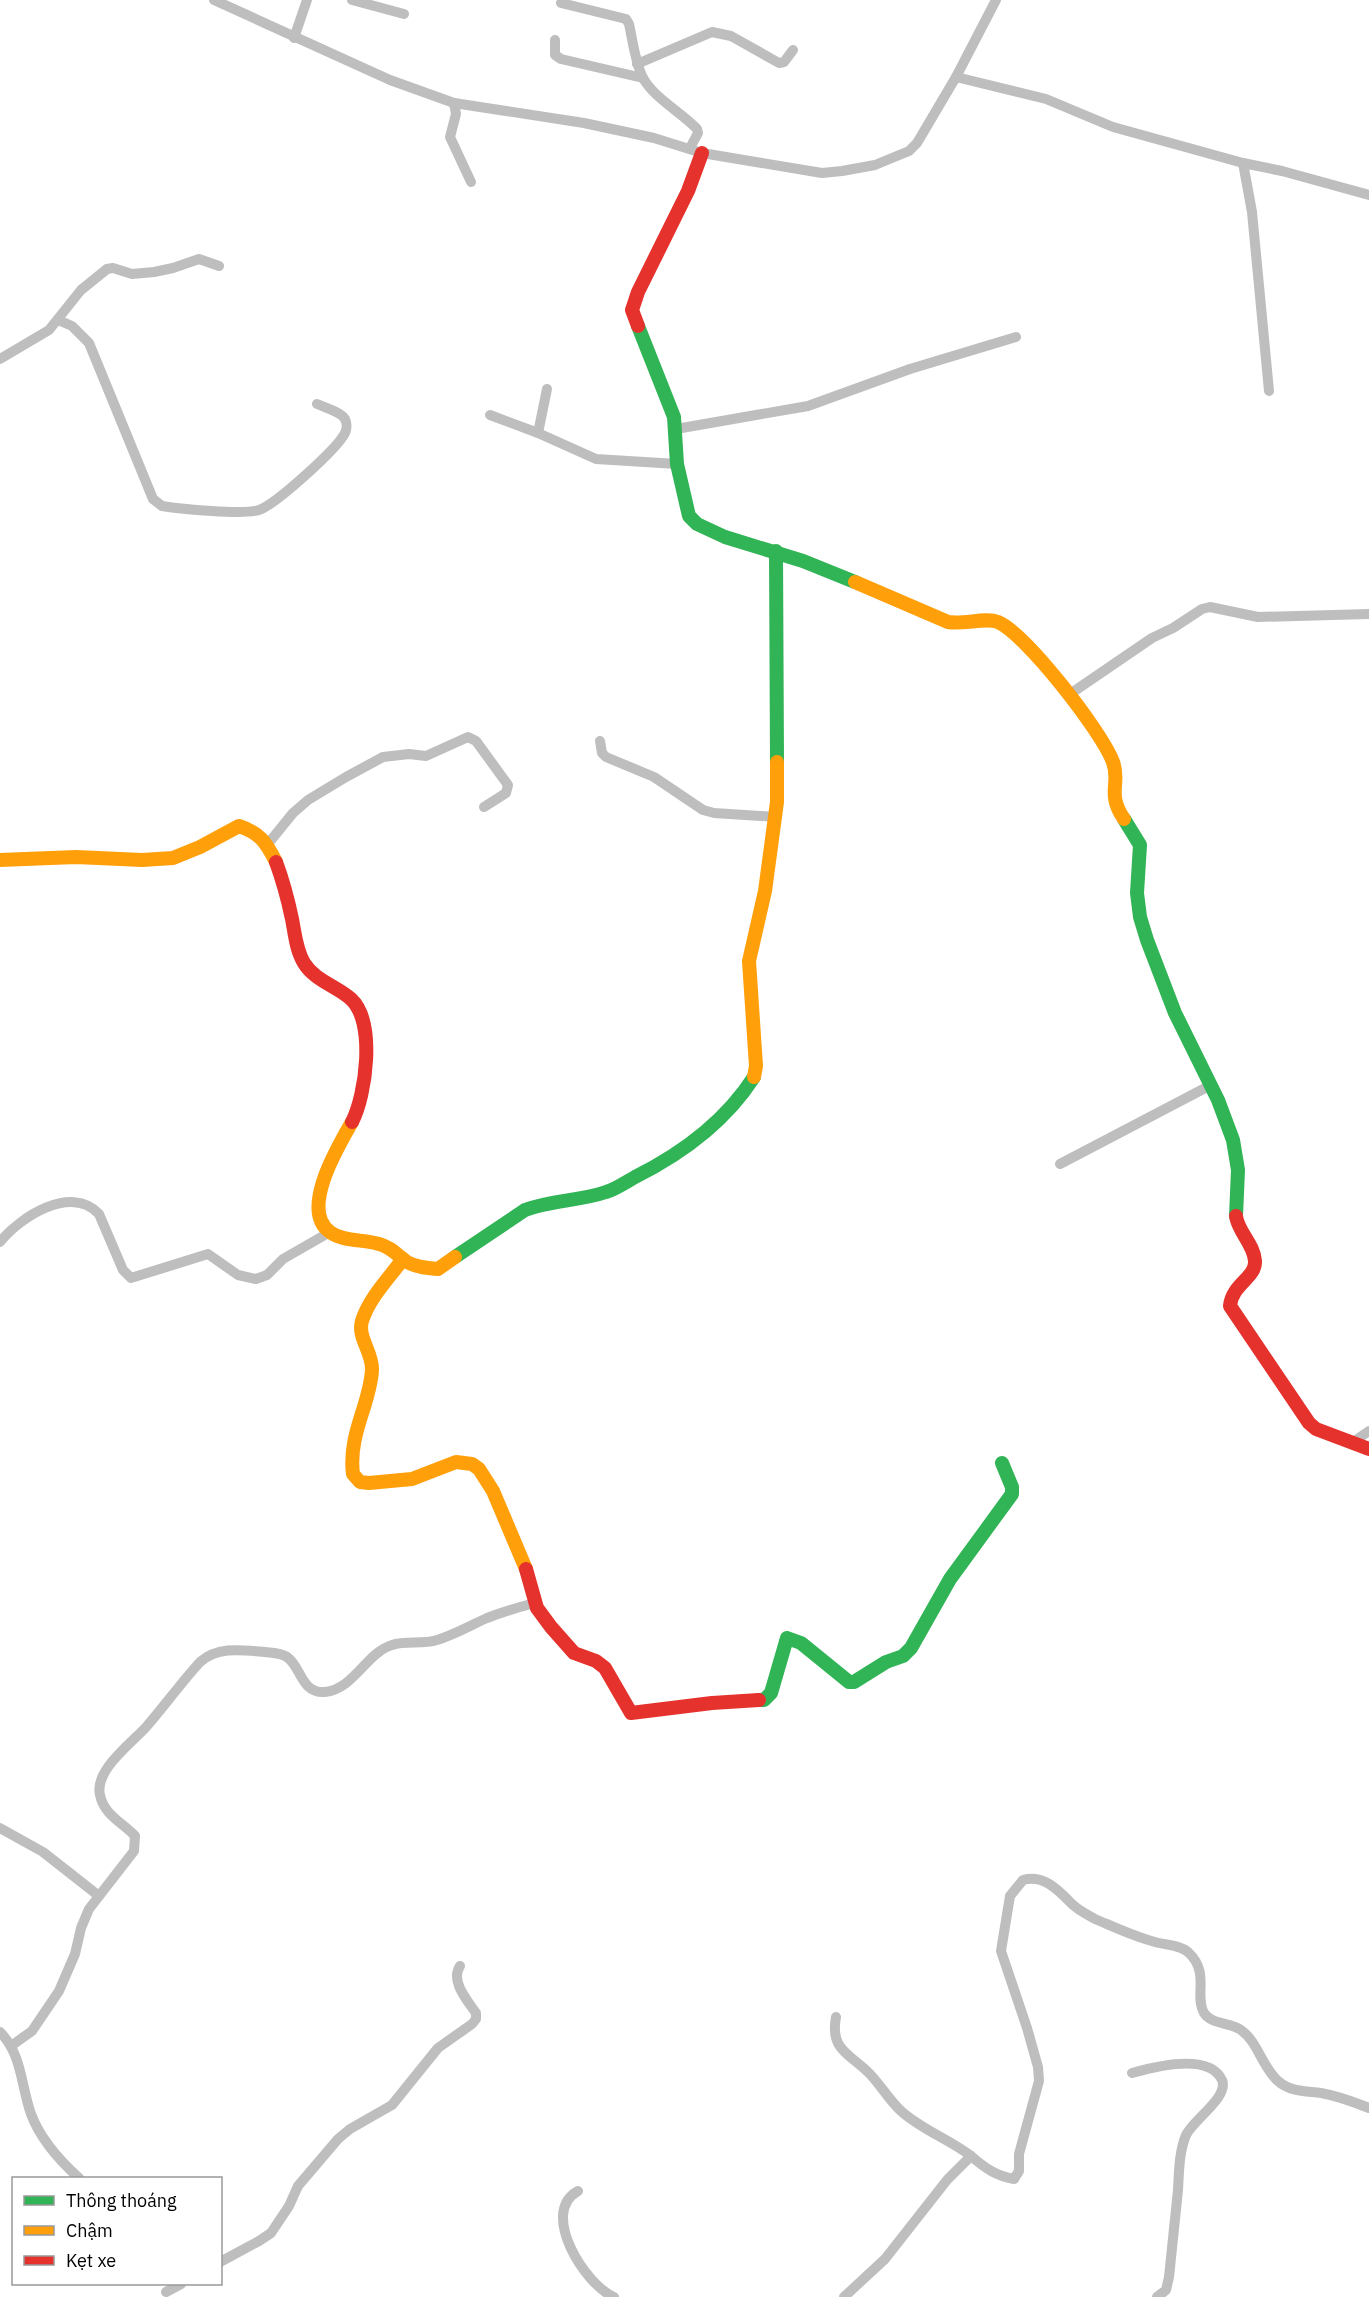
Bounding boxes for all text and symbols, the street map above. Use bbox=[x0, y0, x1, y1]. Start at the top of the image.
legend bbox=[12, 2177, 222, 2285]
text: Thông thoáng bbox=[66, 2189, 177, 2212]
text: Chậm bbox=[66, 2219, 113, 2242]
text: Kẹt xe bbox=[66, 2249, 116, 2272]

